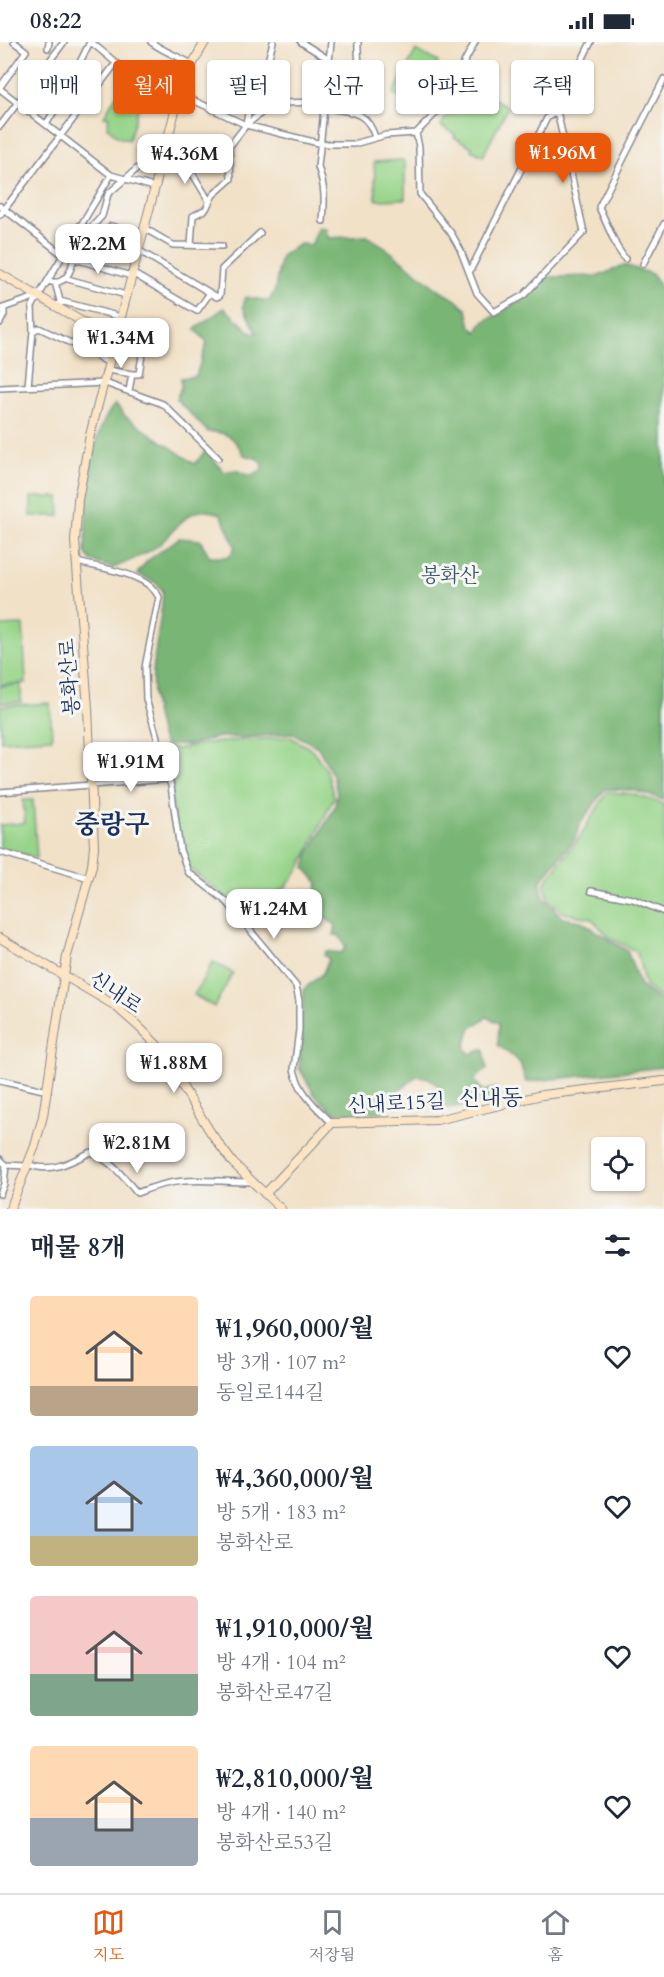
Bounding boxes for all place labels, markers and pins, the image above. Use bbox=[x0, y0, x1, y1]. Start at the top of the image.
pin: ₩1.96M bbox=[514, 133, 612, 184]
pin: ₩4.36M bbox=[136, 134, 234, 185]
pin: ₩2.2M bbox=[56, 224, 140, 275]
pin: ₩1.34M bbox=[72, 318, 170, 369]
pin: ₩1.91M bbox=[82, 742, 180, 793]
pin: ₩1.24M bbox=[225, 889, 323, 940]
pin: ₩1.88M bbox=[125, 1043, 223, 1094]
pin: ₩2.81M bbox=[88, 1123, 186, 1174]

